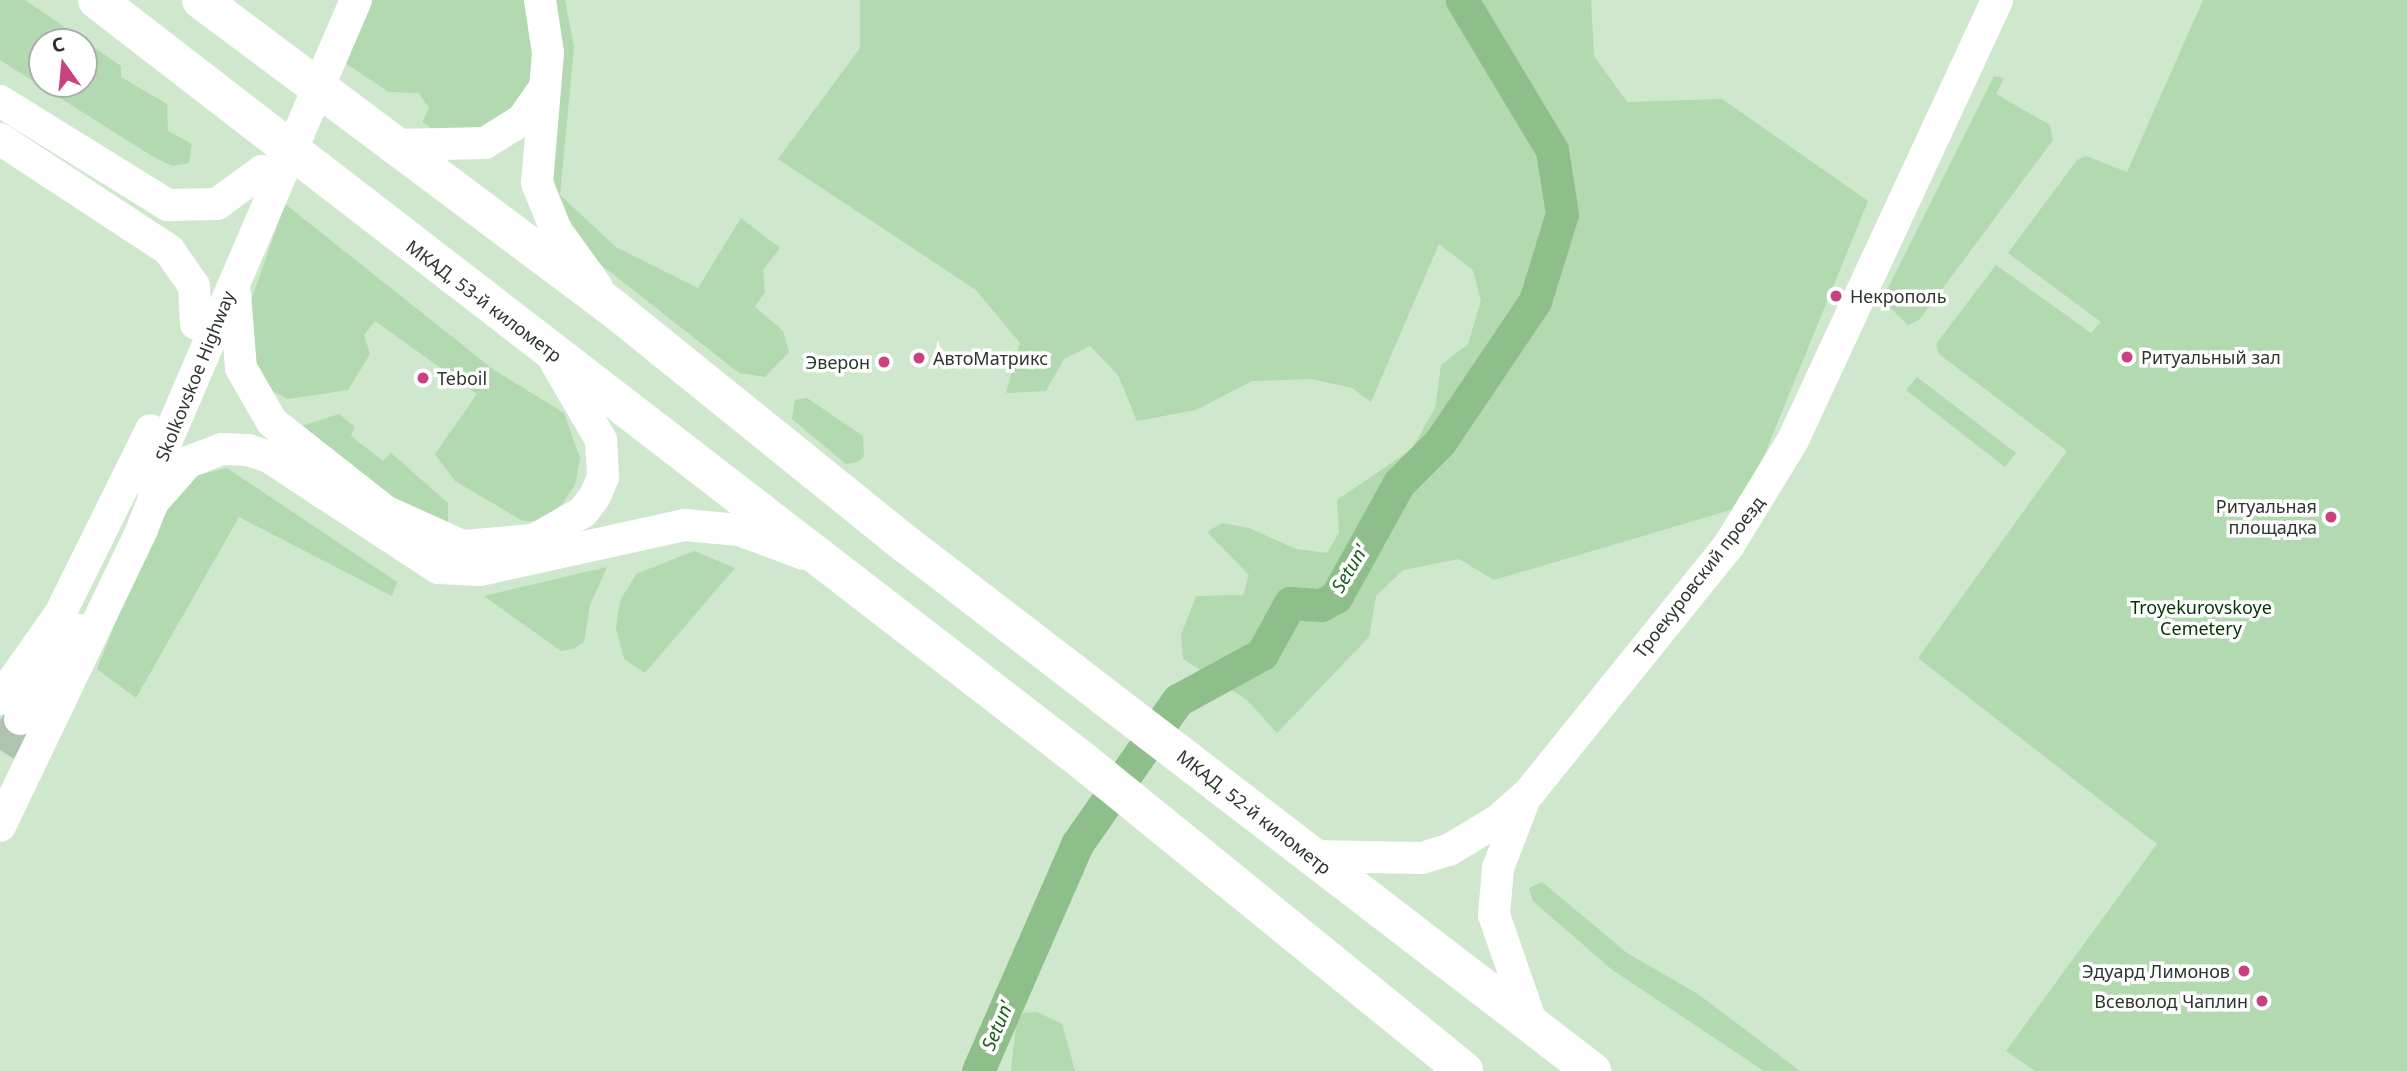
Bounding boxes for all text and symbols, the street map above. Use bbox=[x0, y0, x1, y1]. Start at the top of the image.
north arrow bbox=[28, 28, 98, 98]
text: С bbox=[49, 31, 67, 59]
street label: МКАД, 53-й километр bbox=[402, 235, 566, 367]
place label: Некрополь bbox=[1850, 285, 1946, 307]
street label: Skolkovskoe Highway bbox=[151, 288, 239, 464]
marker: Некрополь bbox=[1828, 288, 1844, 304]
place label: Ритуальный зал bbox=[2141, 346, 2281, 368]
place label: АвтоМатрикс bbox=[933, 347, 1048, 369]
marker: Ритуальный зал bbox=[2119, 349, 2135, 365]
marker: АвтоМатрикс bbox=[911, 350, 927, 366]
place label: Эверон bbox=[806, 351, 870, 373]
marker: Эверон bbox=[876, 354, 892, 370]
place label: Teboil bbox=[437, 367, 487, 389]
marker: Teboil bbox=[415, 370, 431, 386]
street label: Троекуровский проезд bbox=[1629, 492, 1769, 662]
place label: Ритуальная площадка bbox=[2216, 496, 2317, 538]
marker: Ритуальная площадка bbox=[2323, 509, 2339, 525]
water label: Setun' bbox=[1327, 541, 1373, 597]
park label: Troyekurovskoye Cemetery bbox=[2130, 597, 2272, 640]
street label: МКАД, 52-й километр bbox=[1173, 745, 1335, 879]
place label: Эдуард Лимонов bbox=[2082, 960, 2230, 982]
marker: Эдуард Лимонов bbox=[2236, 963, 2252, 979]
place label: Всеволод Чаплин bbox=[2094, 990, 2248, 1012]
marker: Всеволод Чаплин bbox=[2254, 993, 2270, 1009]
water label: Setun' bbox=[977, 998, 1019, 1054]

